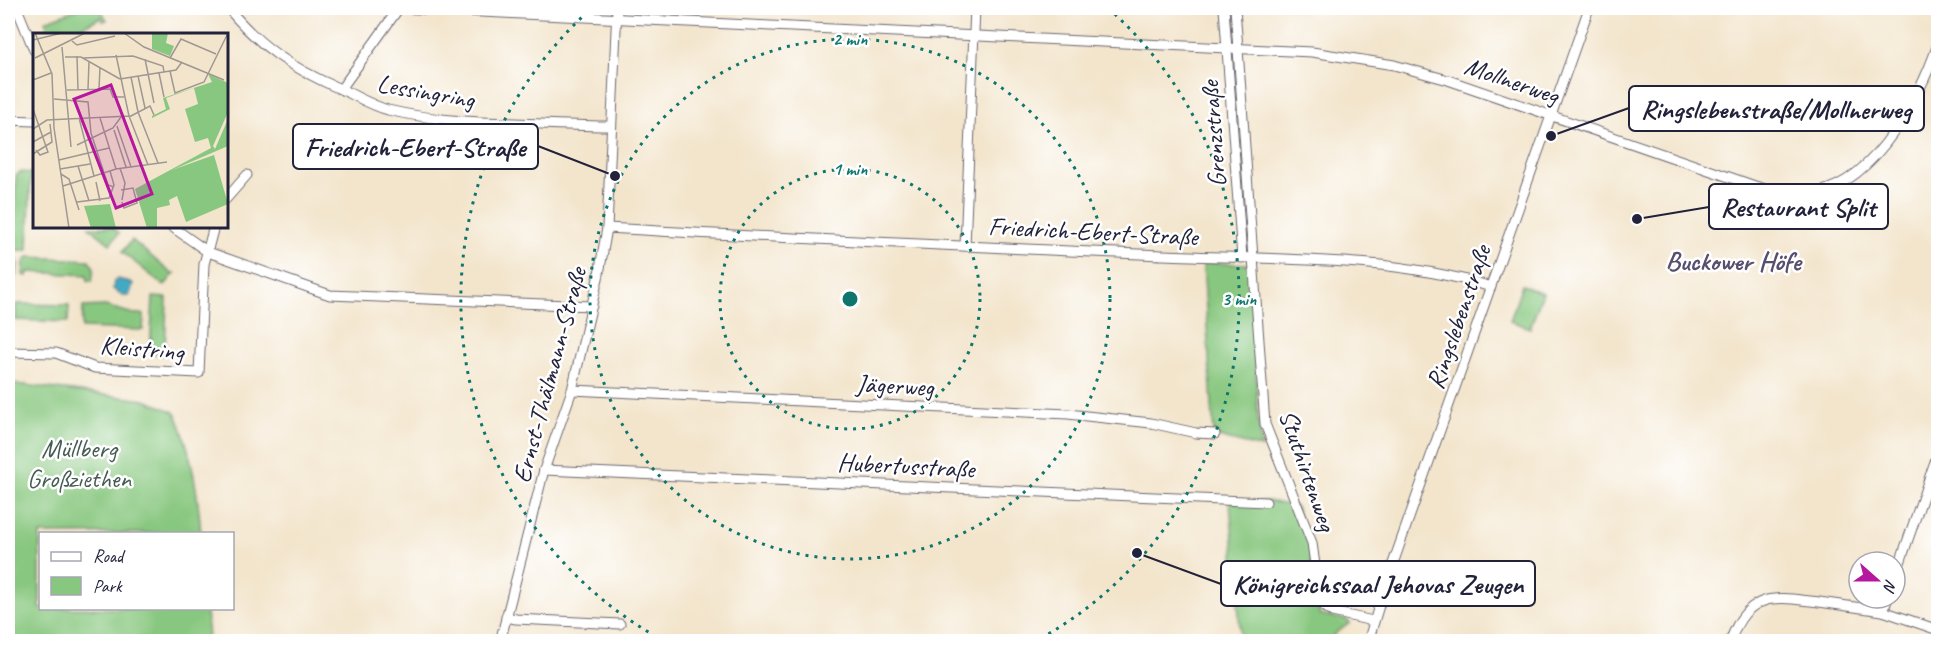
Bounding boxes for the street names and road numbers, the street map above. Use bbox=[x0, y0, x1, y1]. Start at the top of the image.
street label: Mollnerweg bbox=[1460, 49, 1565, 112]
street label: Lessingring bbox=[375, 67, 479, 117]
street label: Grenzstraße bbox=[1193, 77, 1234, 188]
street label: Friedrich-Ebert-Straße bbox=[987, 210, 1201, 254]
street label: Ringslebenstraße bbox=[1418, 239, 1499, 393]
street label: Ernst-Thälmann-Straße bbox=[505, 261, 595, 486]
street label: Kleistring bbox=[99, 328, 187, 369]
street label: Jägerweg bbox=[853, 367, 936, 404]
street label: Stuthirtenweg bbox=[1271, 405, 1344, 537]
street label: Hubertusstraße bbox=[837, 445, 978, 486]

